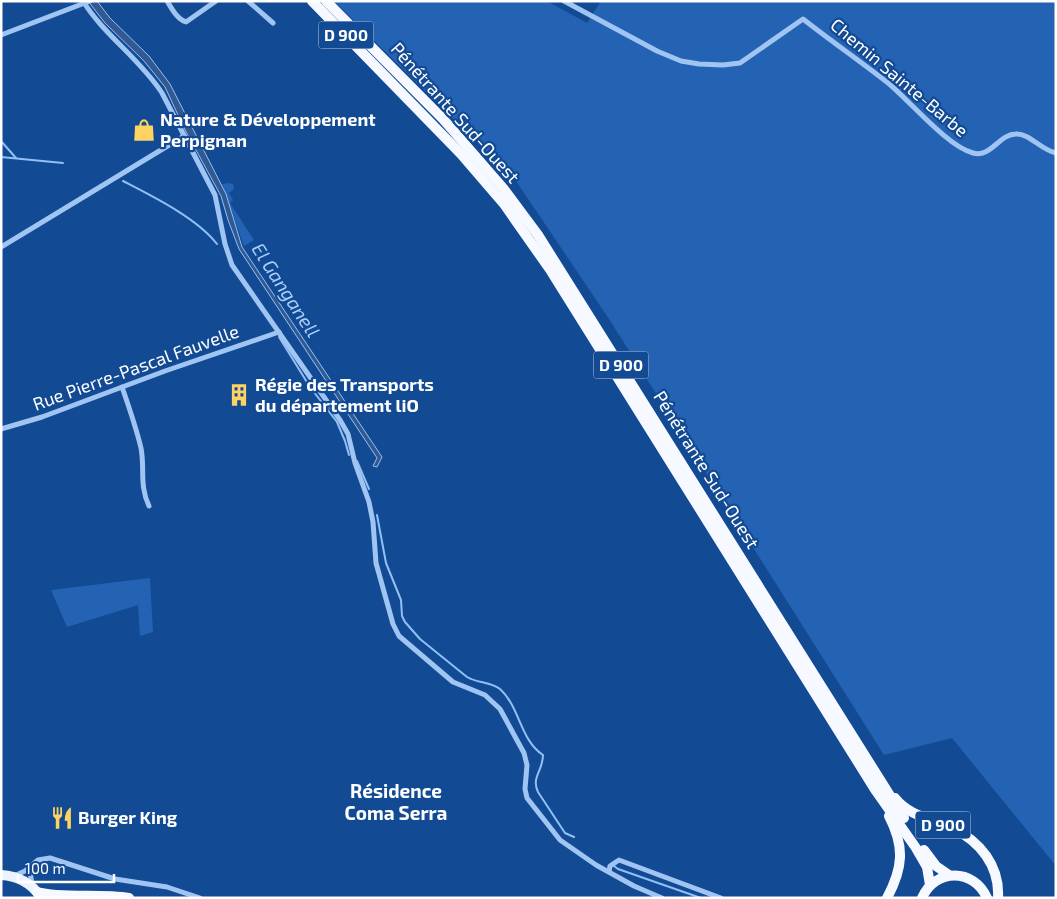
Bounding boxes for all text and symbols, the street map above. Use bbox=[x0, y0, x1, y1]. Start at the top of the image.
street label: Chemin Sainte-Barbe bbox=[826, 13, 973, 141]
road number: D 900 bbox=[318, 22, 374, 48]
street label: Pénétrante Sud-Ouest bbox=[387, 37, 525, 187]
place label: Nature & Développement Perpignan bbox=[160, 108, 376, 151]
shop icon: Nature & Développement Perpignan bbox=[131, 117, 157, 143]
water label: El Ganganell bbox=[247, 238, 325, 341]
street label: Rue Pierre-Pascal Fauvelle bbox=[30, 319, 242, 415]
road number: D 900 bbox=[594, 352, 648, 378]
place label: Régie des Transports du département liO bbox=[255, 373, 434, 416]
building icon: Régie des Transports du département liO bbox=[226, 382, 252, 408]
street label: Pénétrante Sud-Ouest bbox=[649, 386, 764, 553]
district label: Résidence Coma Serra bbox=[345, 779, 447, 824]
restaurant icon: Burger King bbox=[49, 805, 75, 831]
place label: Burger King bbox=[78, 806, 178, 828]
road number: D 900 bbox=[916, 812, 970, 838]
scale bar bbox=[18, 852, 114, 884]
text: 100 m bbox=[25, 859, 66, 877]

